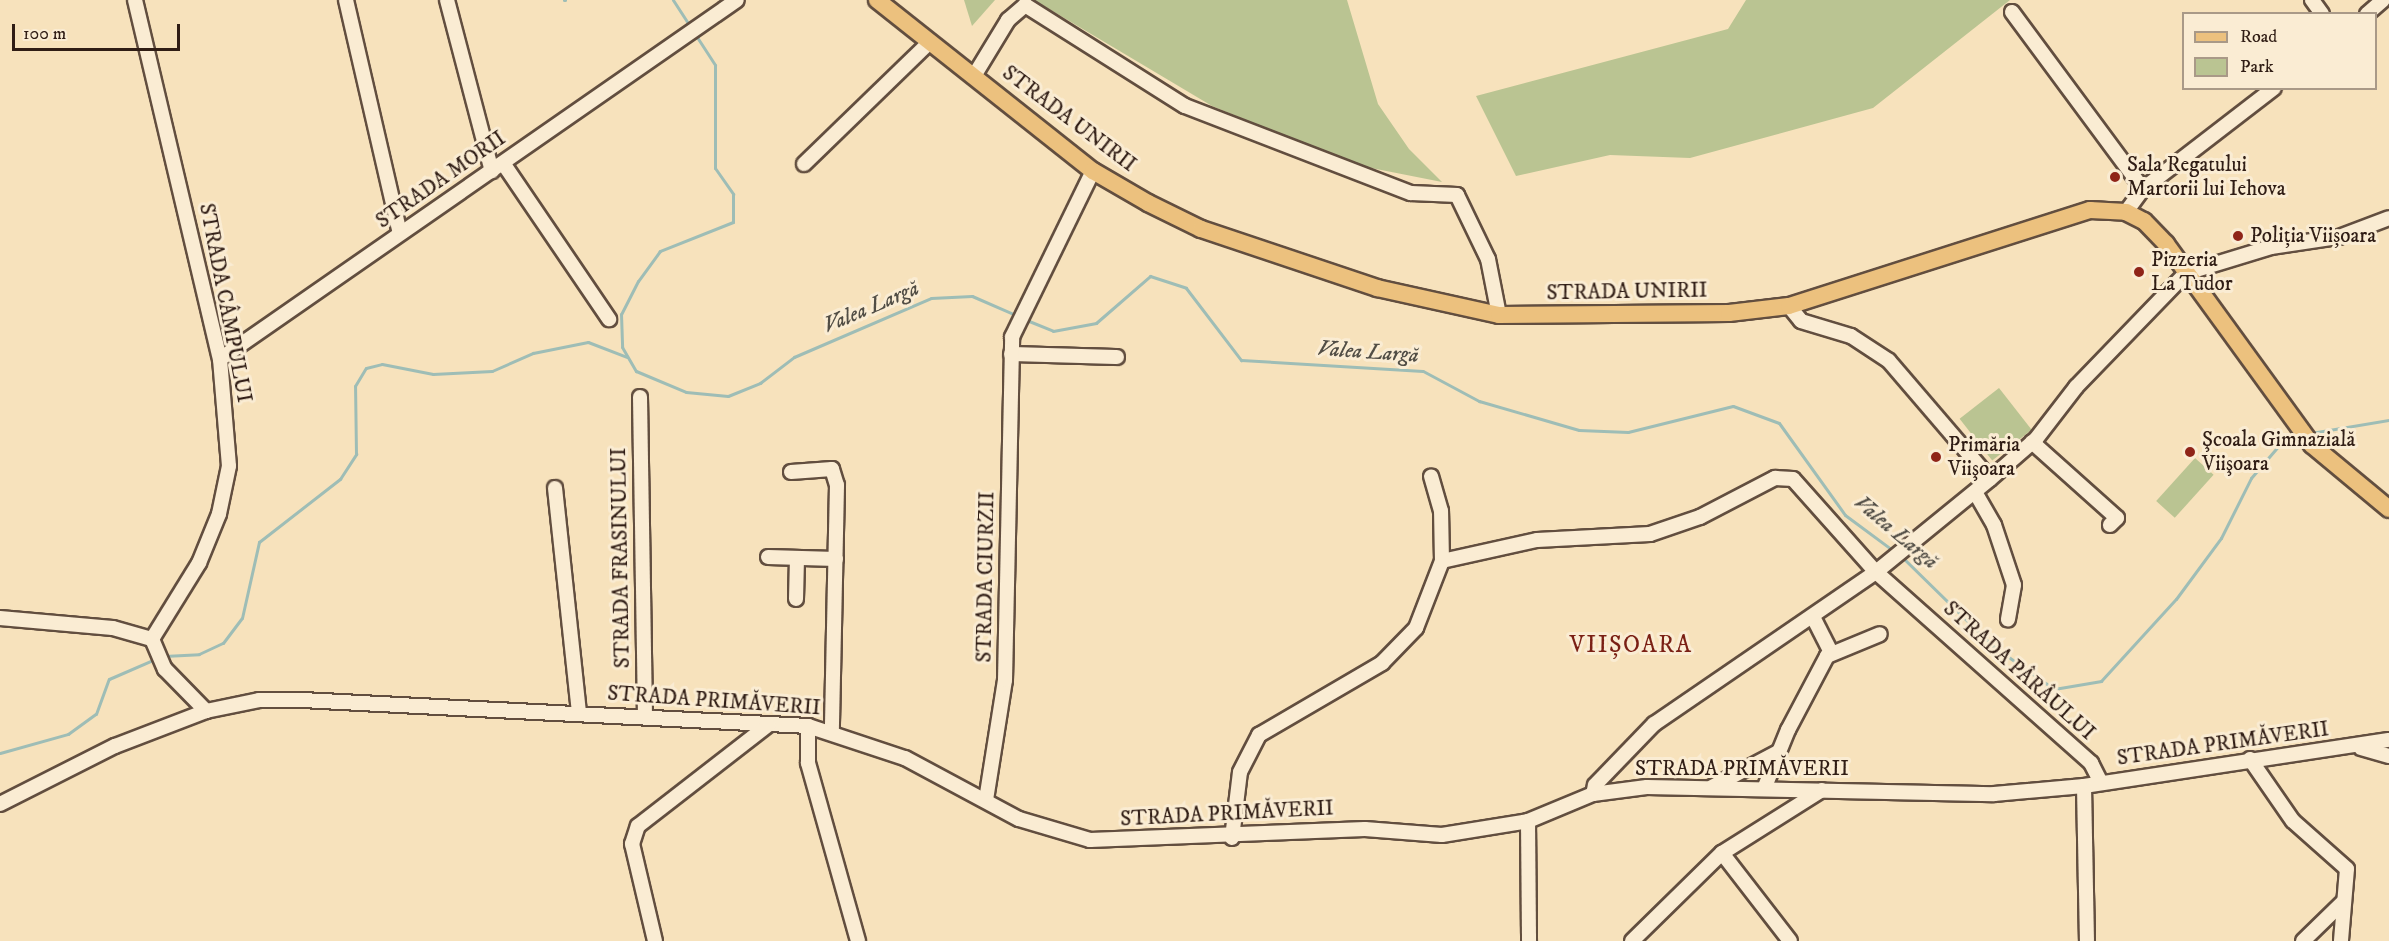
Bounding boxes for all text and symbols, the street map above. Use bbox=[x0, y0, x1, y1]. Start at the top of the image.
scale bar bbox=[15, 12, 183, 50]
legend bbox=[2182, 12, 2377, 90]
text: 100 m bbox=[23, 23, 66, 45]
text: Road bbox=[2240, 26, 2277, 48]
text: Park bbox=[2240, 56, 2274, 78]
street label: STRADA UNIRII bbox=[997, 61, 1141, 177]
street label: STRADA MORII bbox=[371, 126, 511, 234]
place label: Sala Regatului Martorii lui Iehova bbox=[2127, 152, 2286, 202]
marker: Sala Regatului Martorii lui Iehova bbox=[2108, 170, 2122, 184]
street label: STRADA CÂMPULUI bbox=[193, 201, 257, 405]
place label: Poliția Viișoara bbox=[2250, 223, 2376, 249]
marker: Poliția Viișoara bbox=[2231, 229, 2245, 243]
place label: Pizzeria La Tudor bbox=[2151, 247, 2232, 297]
marker: Pizzeria La Tudor bbox=[2132, 265, 2146, 279]
water label: Valea Largă bbox=[819, 275, 923, 339]
street label: STRADA UNIRII bbox=[1546, 278, 1708, 306]
water label: Valea Largă bbox=[1316, 335, 1420, 369]
place label: Şcoala Gimnazială Viişoara bbox=[2202, 427, 2355, 477]
place label: Primăria Viişoara bbox=[1948, 432, 2020, 482]
marker: Şcoala Gimnazială Viişoara bbox=[2183, 445, 2197, 459]
street label: STRADA FRASINULUI bbox=[606, 447, 636, 669]
marker: Primăria Viişoara bbox=[1929, 450, 1943, 464]
water label: Valea Largă bbox=[1849, 489, 1943, 575]
street label: STRADA CIURZII bbox=[972, 491, 1000, 663]
street label: STRADA PÂRÂULUI bbox=[1938, 596, 2100, 746]
district label: VIIȘOARA bbox=[1570, 632, 1692, 660]
street label: STRADA PRIMĂVERII bbox=[606, 681, 822, 721]
street label: STRADA PRIMĂVERII bbox=[2115, 717, 2331, 771]
street label: STRADA PRIMĂVERII bbox=[1635, 756, 1849, 782]
street label: STRADA PRIMĂVERII bbox=[1120, 796, 1334, 832]

